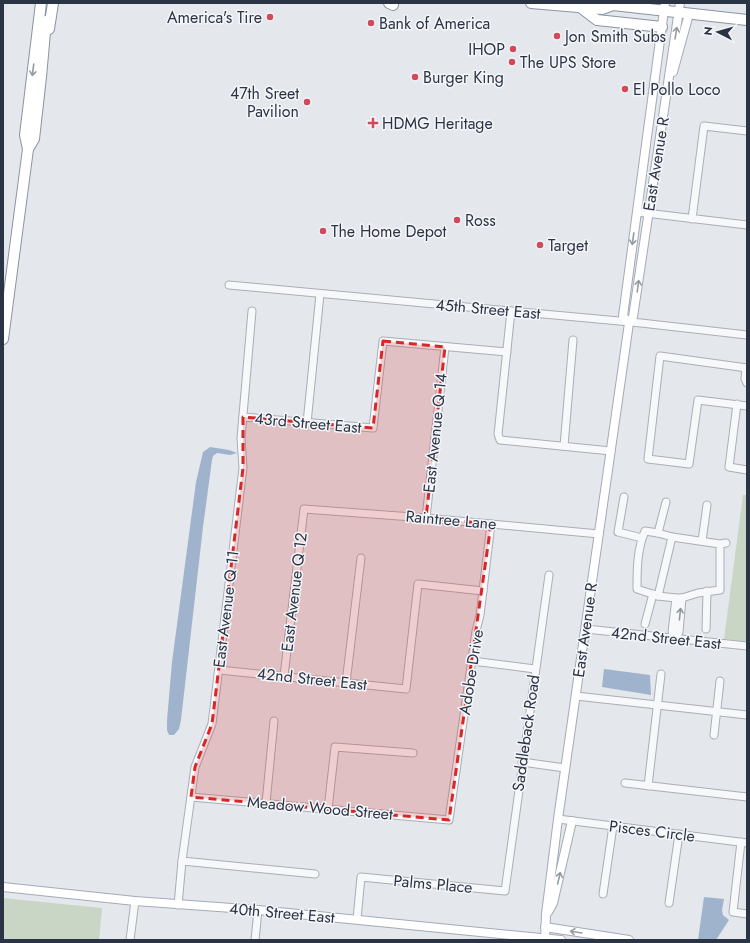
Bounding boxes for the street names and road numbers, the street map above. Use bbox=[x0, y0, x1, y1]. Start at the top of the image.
street label: East Avenue R bbox=[637, 115, 675, 213]
street label: 45th Street East bbox=[435, 293, 542, 325]
street label: East Avenue Q 14 bbox=[417, 372, 453, 494]
street label: 43rd Street East bbox=[254, 407, 363, 439]
street label: Raintree Lane bbox=[405, 505, 497, 535]
street label: East Avenue Q 12 bbox=[275, 531, 313, 653]
street label: East Avenue Q 11 bbox=[207, 549, 245, 669]
street label: East Avenue R bbox=[567, 581, 603, 679]
street label: 42nd Street East bbox=[610, 621, 722, 655]
street label: Adobe Drive bbox=[453, 628, 489, 716]
street label: 42nd Street East bbox=[256, 662, 368, 696]
street label: Saddleback Road bbox=[506, 673, 546, 793]
street label: Meadow Wood Street bbox=[246, 790, 394, 826]
street label: Pisces Circle bbox=[608, 814, 696, 848]
street label: Palms Place bbox=[392, 869, 474, 899]
street label: 40th Street East bbox=[228, 897, 336, 929]

